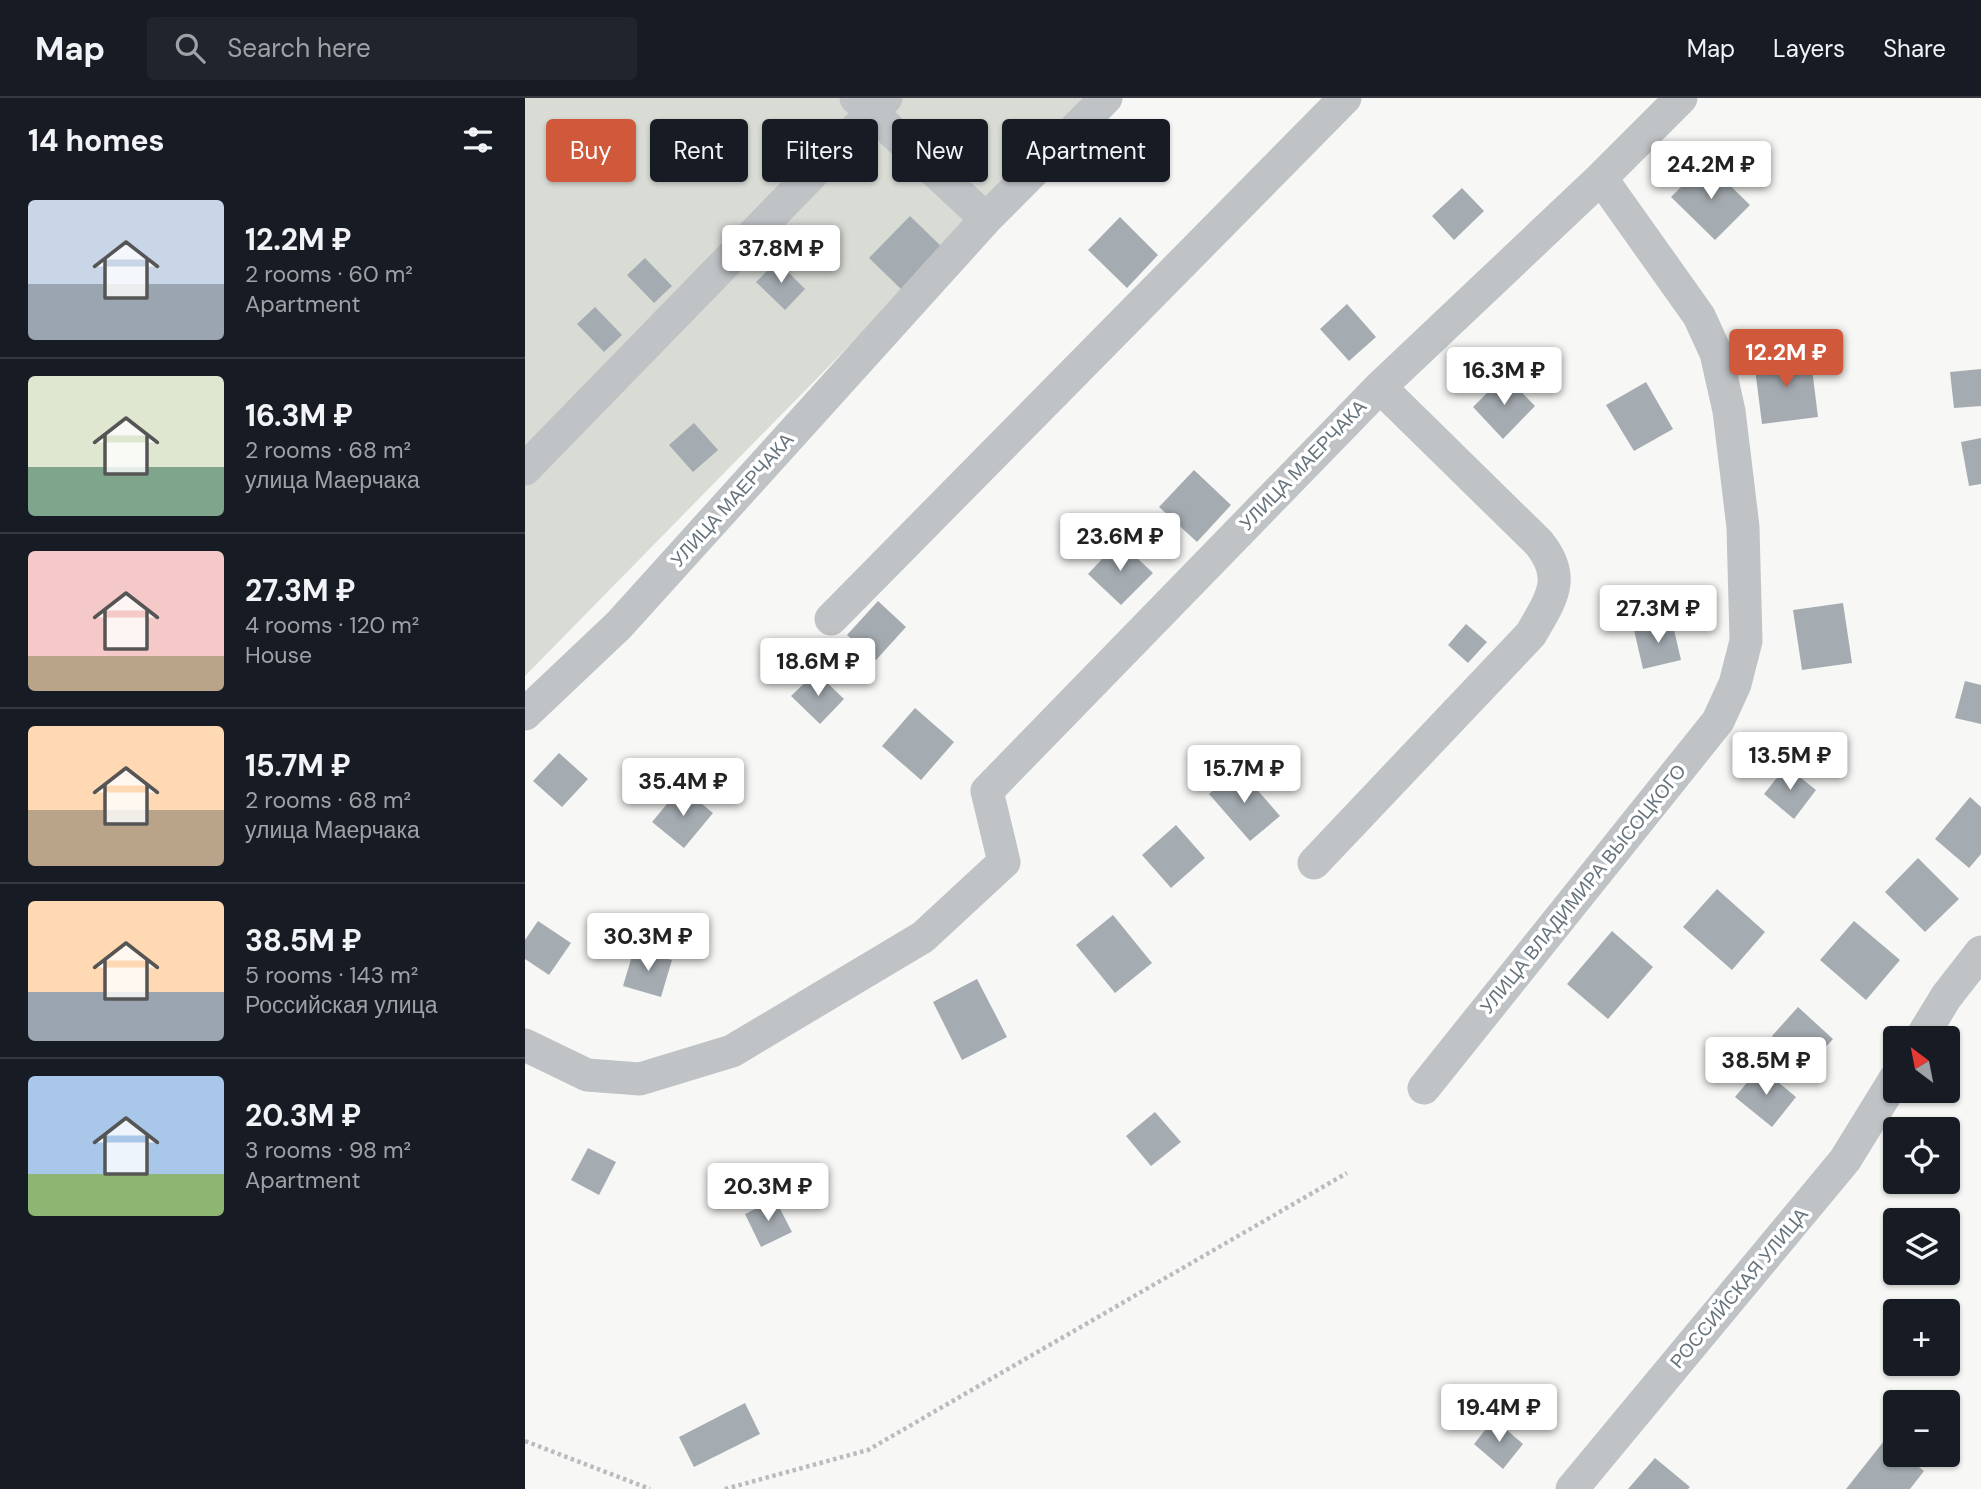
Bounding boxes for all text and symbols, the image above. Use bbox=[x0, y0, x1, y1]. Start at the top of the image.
search box bbox=[147, 17, 637, 80]
text: Map bbox=[35, 27, 105, 70]
icon: search bbox=[171, 29, 209, 67]
text: Search here bbox=[227, 31, 371, 65]
text: Map bbox=[1687, 33, 1735, 64]
text: Layers bbox=[1773, 33, 1845, 64]
text: Share bbox=[1883, 33, 1946, 64]
chip: Buy bbox=[546, 119, 636, 182]
chip: Rent bbox=[650, 119, 748, 182]
chip: Filters bbox=[762, 119, 878, 182]
chip: New bbox=[892, 119, 988, 182]
chip: Apartment bbox=[1002, 119, 1170, 182]
text: 14 homes bbox=[28, 121, 165, 160]
icon: filters bbox=[459, 121, 497, 159]
pin: 24.2M ₽ bbox=[1646, 141, 1776, 201]
text: 24.2M ₽ bbox=[1667, 149, 1755, 179]
text: 12.2M ₽ bbox=[245, 220, 351, 259]
pin: 37.8M ₽ bbox=[716, 226, 846, 285]
icon: home bbox=[84, 228, 168, 312]
text: 37.8M ₽ bbox=[738, 233, 824, 263]
text: 2 rooms · 60 m² bbox=[245, 259, 413, 289]
text: Apartment bbox=[245, 289, 360, 319]
pin: 12.2M ₽ bbox=[1721, 330, 1851, 389]
text: 12.2M ₽ bbox=[1745, 337, 1827, 367]
pin: 16.3M ₽ bbox=[1439, 348, 1569, 407]
text: 16.3M ₽ bbox=[1463, 355, 1545, 385]
street label: УЛИЦА МАЕРЧАКА bbox=[1234, 394, 1372, 536]
text: 16.3M ₽ bbox=[245, 396, 353, 435]
icon: home bbox=[84, 404, 168, 488]
street label: УЛИЦА МАЕРЧАКА bbox=[665, 427, 799, 572]
text: 2 rooms · 68 m² bbox=[245, 435, 411, 465]
text: улица Маерчака bbox=[245, 465, 420, 495]
pin: 23.6M ₽ bbox=[1055, 514, 1185, 573]
text: 23.6M ₽ bbox=[1076, 521, 1164, 551]
text: 27.3M ₽ bbox=[245, 571, 355, 610]
icon: home bbox=[84, 579, 168, 663]
pin: 27.3M ₽ bbox=[1593, 586, 1723, 645]
text: 27.3M ₽ bbox=[1616, 593, 1700, 623]
text: 4 rooms · 120 m² bbox=[245, 610, 419, 640]
pin: 18.6M ₽ bbox=[753, 638, 883, 698]
text: House bbox=[245, 640, 312, 670]
text: 18.6M ₽ bbox=[776, 646, 860, 676]
pin: 13.5M ₽ bbox=[1725, 732, 1855, 792]
text: 13.5M ₽ bbox=[1748, 740, 1832, 770]
text: 15.7M ₽ bbox=[245, 746, 351, 785]
pin: 15.7M ₽ bbox=[1179, 746, 1309, 805]
text: 15.7M ₽ bbox=[1204, 753, 1284, 783]
icon: home bbox=[84, 754, 168, 838]
pin: 35.4M ₽ bbox=[618, 758, 748, 818]
street label: УЛИЦА ВЛАДИМИРА ВЫСОЦКОГО bbox=[1474, 759, 1692, 1019]
text: 35.4M ₽ bbox=[638, 766, 728, 796]
text: 2 rooms · 68 m² bbox=[245, 785, 411, 815]
text: улица Маерчака bbox=[245, 815, 420, 845]
pin: 30.3M ₽ bbox=[583, 914, 713, 973]
text: 38.5M ₽ bbox=[245, 921, 362, 960]
text: 30.3M ₽ bbox=[603, 921, 693, 951]
icon: home bbox=[84, 929, 168, 1013]
text: 5 rooms · 143 m² bbox=[245, 960, 418, 990]
text: Российская улица bbox=[245, 990, 437, 1020]
north arrow bbox=[1883, 1026, 1960, 1102]
map controls bbox=[1883, 1026, 1960, 1467]
pin: 38.5M ₽ bbox=[1701, 1038, 1831, 1097]
text: 38.5M ₽ bbox=[1721, 1045, 1811, 1075]
text: 20.3M ₽ bbox=[245, 1096, 361, 1135]
icon: home bbox=[84, 1104, 168, 1188]
button: locate bbox=[1883, 1117, 1960, 1194]
text: 3 rooms · 98 m² bbox=[245, 1135, 411, 1165]
pin: 20.3M ₽ bbox=[703, 1164, 833, 1223]
text: Apartment bbox=[245, 1165, 360, 1195]
text: 20.3M ₽ bbox=[724, 1171, 812, 1201]
street label: РОССИЙСКАЯ УЛИЦА bbox=[1664, 1202, 1814, 1374]
button: layers bbox=[1883, 1208, 1960, 1285]
button: + bbox=[1883, 1299, 1960, 1376]
pin: 19.4M ₽ bbox=[1434, 1384, 1564, 1444]
button: − bbox=[1883, 1390, 1960, 1467]
text: 19.4M ₽ bbox=[1457, 1392, 1541, 1422]

